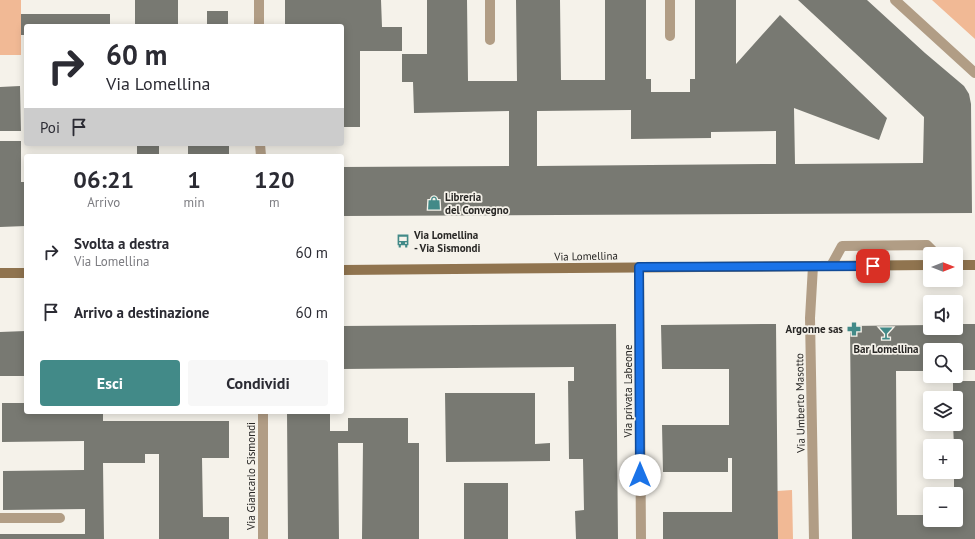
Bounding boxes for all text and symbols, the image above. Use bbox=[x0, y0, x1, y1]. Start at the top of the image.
text: 60 m bbox=[106, 36, 167, 73]
icon: right bbox=[40, 40, 92, 92]
text: Via Lomellina bbox=[106, 72, 211, 95]
icon: arrive bbox=[68, 116, 90, 138]
text: Poi bbox=[40, 118, 60, 137]
text: 06:21 bbox=[73, 164, 134, 195]
text: 1 bbox=[187, 164, 201, 195]
text: 120 bbox=[254, 164, 295, 195]
place label: Libreria del Convegno bbox=[445, 190, 509, 217]
text: Arrivo bbox=[87, 194, 120, 211]
text: min bbox=[183, 194, 205, 211]
text: m bbox=[269, 194, 280, 211]
shop icon: Libreria del Convegno bbox=[426, 195, 442, 211]
place label: Via Lomellina - Via Sismondi bbox=[413, 228, 480, 255]
bus stop icon: Via Lomellina - Via Sismondi bbox=[395, 233, 411, 249]
text: Svolta a destra bbox=[74, 234, 169, 253]
icon: right bbox=[40, 241, 62, 263]
text: 60 m bbox=[295, 243, 328, 262]
north arrow bbox=[923, 247, 963, 287]
map controls bbox=[923, 247, 963, 527]
street label: Via Lomellina bbox=[553, 248, 618, 264]
pin bbox=[856, 249, 890, 283]
text: Via Lomellina bbox=[74, 253, 150, 270]
icon: arrive bbox=[862, 255, 884, 277]
button: sound bbox=[923, 295, 963, 335]
icon: arrive bbox=[40, 301, 62, 323]
text: Arrivo a destinazione bbox=[74, 303, 209, 322]
text: 60 m bbox=[295, 303, 328, 322]
pharmacy icon: Argonne sas bbox=[846, 321, 862, 337]
place label: Argonne sas bbox=[786, 322, 843, 336]
bar icon: Bar Lomellina bbox=[878, 325, 894, 341]
place label: Bar Lomellina bbox=[853, 342, 919, 356]
button: search bbox=[923, 343, 963, 383]
street label: Via privata Labeone bbox=[621, 344, 635, 438]
street label: Via Umberto Masotto bbox=[792, 353, 808, 454]
button: Esci bbox=[40, 360, 180, 406]
button: Condividi bbox=[188, 360, 328, 406]
button: layers bbox=[923, 391, 963, 431]
street label: Via Giancarlo Sismondi bbox=[244, 422, 258, 531]
button: + bbox=[923, 439, 963, 479]
position arrow bbox=[619, 454, 661, 496]
button: − bbox=[923, 487, 963, 527]

